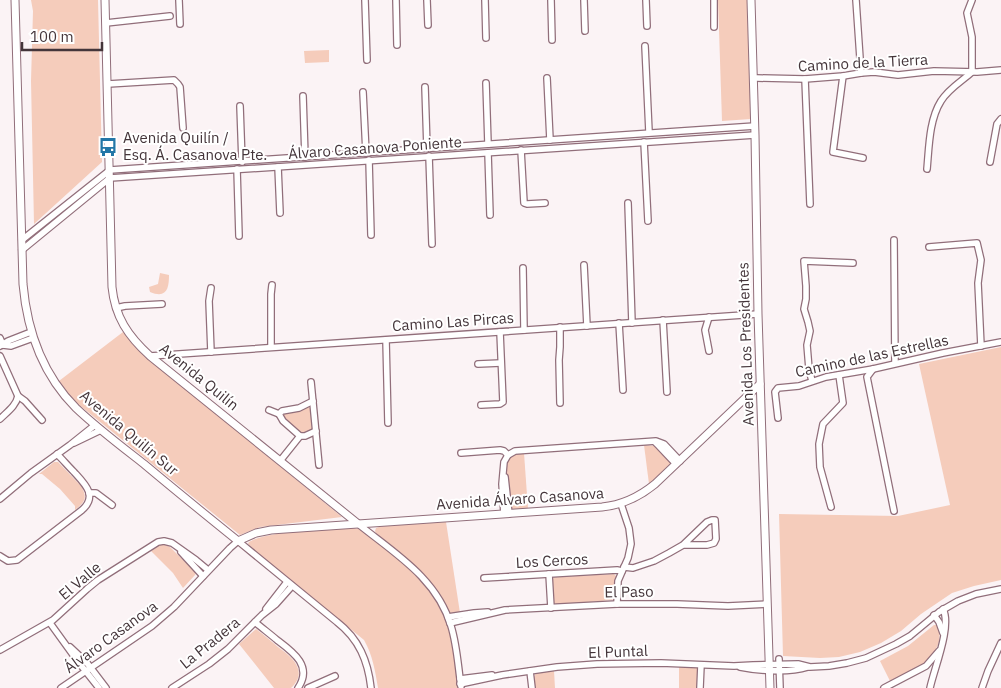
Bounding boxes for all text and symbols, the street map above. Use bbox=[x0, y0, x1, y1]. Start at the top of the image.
scale bar bbox=[22, 20, 102, 52]
text: 100 m bbox=[30, 27, 74, 46]
street label: Camino de la Tierra bbox=[797, 50, 929, 75]
place label: Avenida Quilín / Esq. Á. Casanova Pte. bbox=[123, 128, 267, 164]
street label: Álvaro Casanova Poniente bbox=[287, 132, 462, 163]
bus stop icon: Avenida Quilín / Esq. Á. Casanova Pte. bbox=[97, 136, 119, 158]
street label: Avenida Los Presidentes bbox=[733, 262, 758, 426]
street label: Camino Las Pircas bbox=[391, 308, 515, 335]
street label: Camino de las Estrellas bbox=[793, 330, 950, 381]
street label: Avenida Quilín bbox=[156, 339, 243, 414]
street label: Avenida Quilín Sur bbox=[76, 386, 183, 480]
street label: Avenida Álvaro Casanova bbox=[435, 483, 605, 514]
street label: Los Cercos bbox=[515, 549, 589, 572]
street label: El Valle bbox=[55, 557, 105, 604]
street label: El Paso bbox=[604, 582, 654, 601]
street label: Álvaro Casanova bbox=[60, 596, 161, 677]
street label: La Pradera bbox=[176, 613, 244, 673]
street label: El Puntal bbox=[588, 641, 648, 662]

